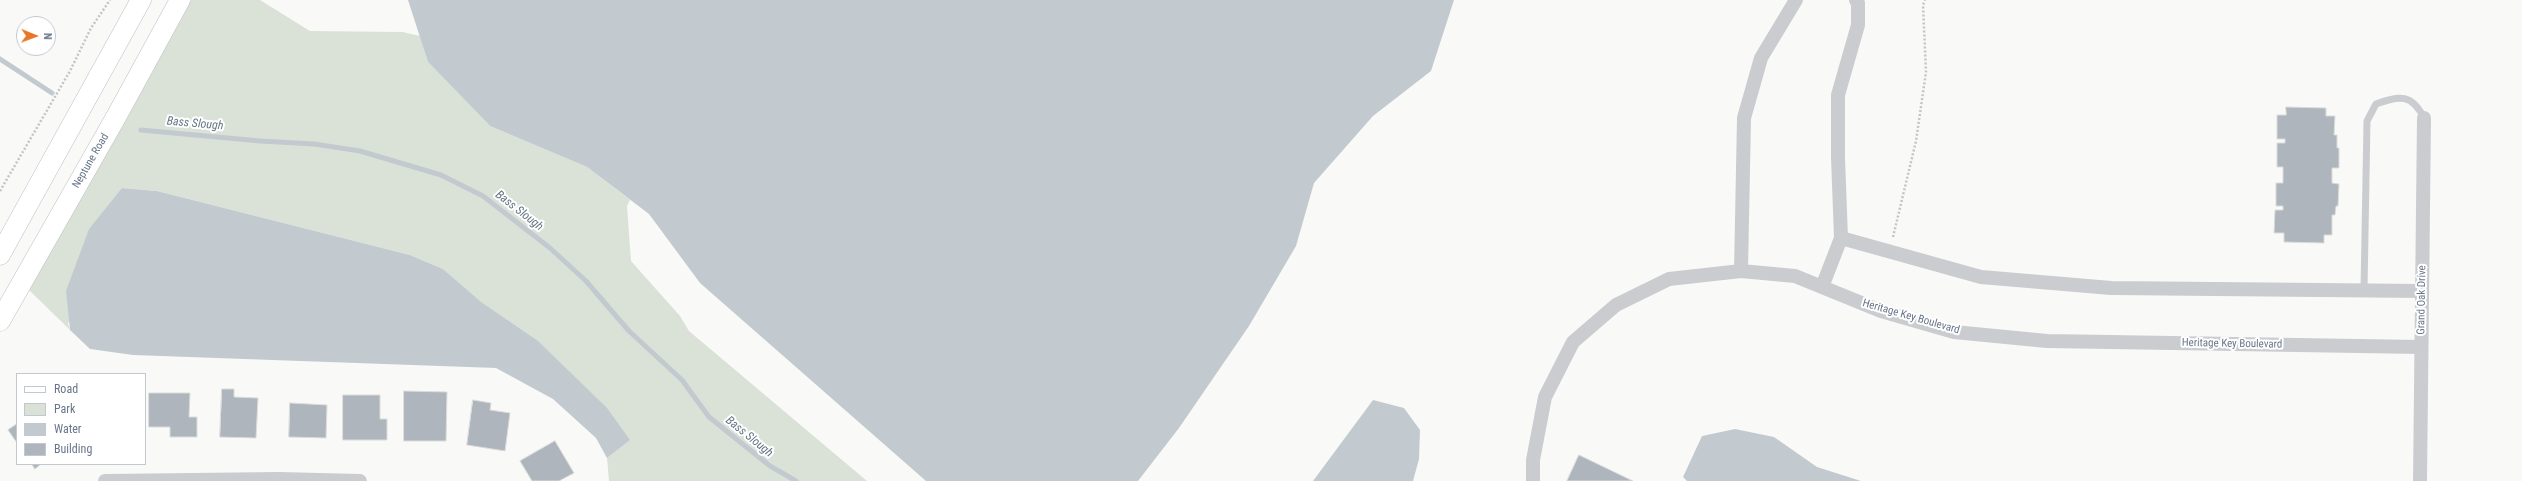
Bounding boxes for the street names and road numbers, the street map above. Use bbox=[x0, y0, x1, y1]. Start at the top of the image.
street label: Neptune Road bbox=[70, 131, 112, 191]
street label: Grand Oak Drive bbox=[2415, 265, 2429, 335]
street label: Heritage Key Boulevard bbox=[1861, 297, 1961, 337]
street label: Heritage Key Boulevard bbox=[2182, 337, 2282, 351]

